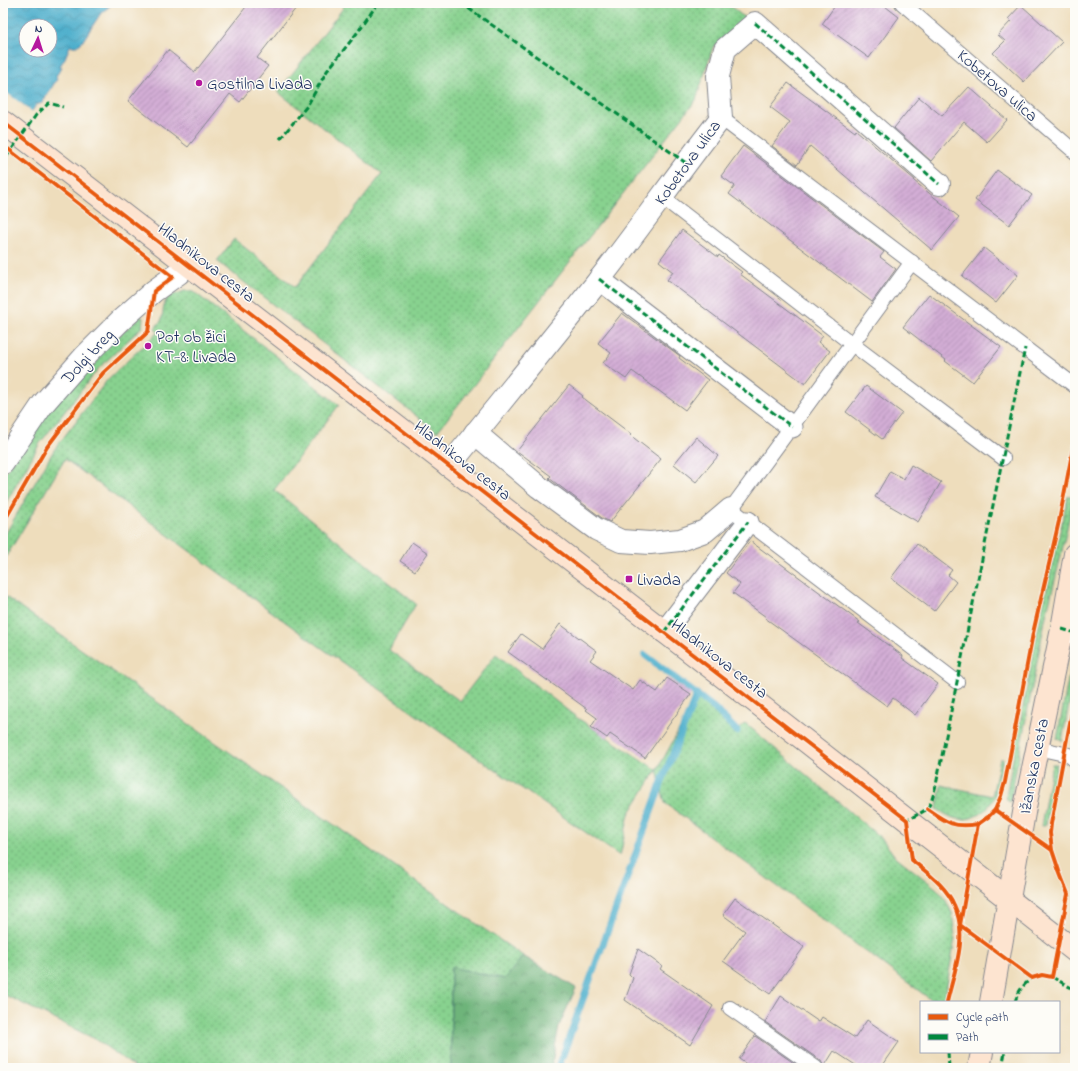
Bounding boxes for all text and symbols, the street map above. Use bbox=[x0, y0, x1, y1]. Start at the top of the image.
north arrow bbox=[18, 18, 58, 58]
text: N bbox=[34, 21, 43, 37]
street label: Kobetova ulica bbox=[951, 44, 1043, 128]
place label: Gostilna Livada bbox=[207, 72, 312, 97]
marker: Gostilna Livada bbox=[194, 78, 204, 88]
street label: Kobetova ulica bbox=[649, 115, 728, 211]
street label: Hladnikova cesta bbox=[152, 217, 260, 309]
street label: Dolgi breg bbox=[55, 324, 122, 393]
place label: Pot ob žici KT-8: Livada bbox=[156, 325, 236, 370]
marker: Pot ob žici KT-8: Livada bbox=[143, 341, 153, 351]
street label: Hladnikova cesta bbox=[408, 415, 516, 507]
place label: Livada bbox=[637, 568, 681, 593]
marker: Livada bbox=[624, 574, 634, 584]
street label: Hladnikova cesta bbox=[665, 613, 773, 705]
street label: Ižanska cesta bbox=[1013, 716, 1056, 816]
legend bbox=[920, 1001, 1060, 1053]
text: Cycle path bbox=[956, 1009, 1008, 1028]
text: Path bbox=[956, 1029, 979, 1047]

